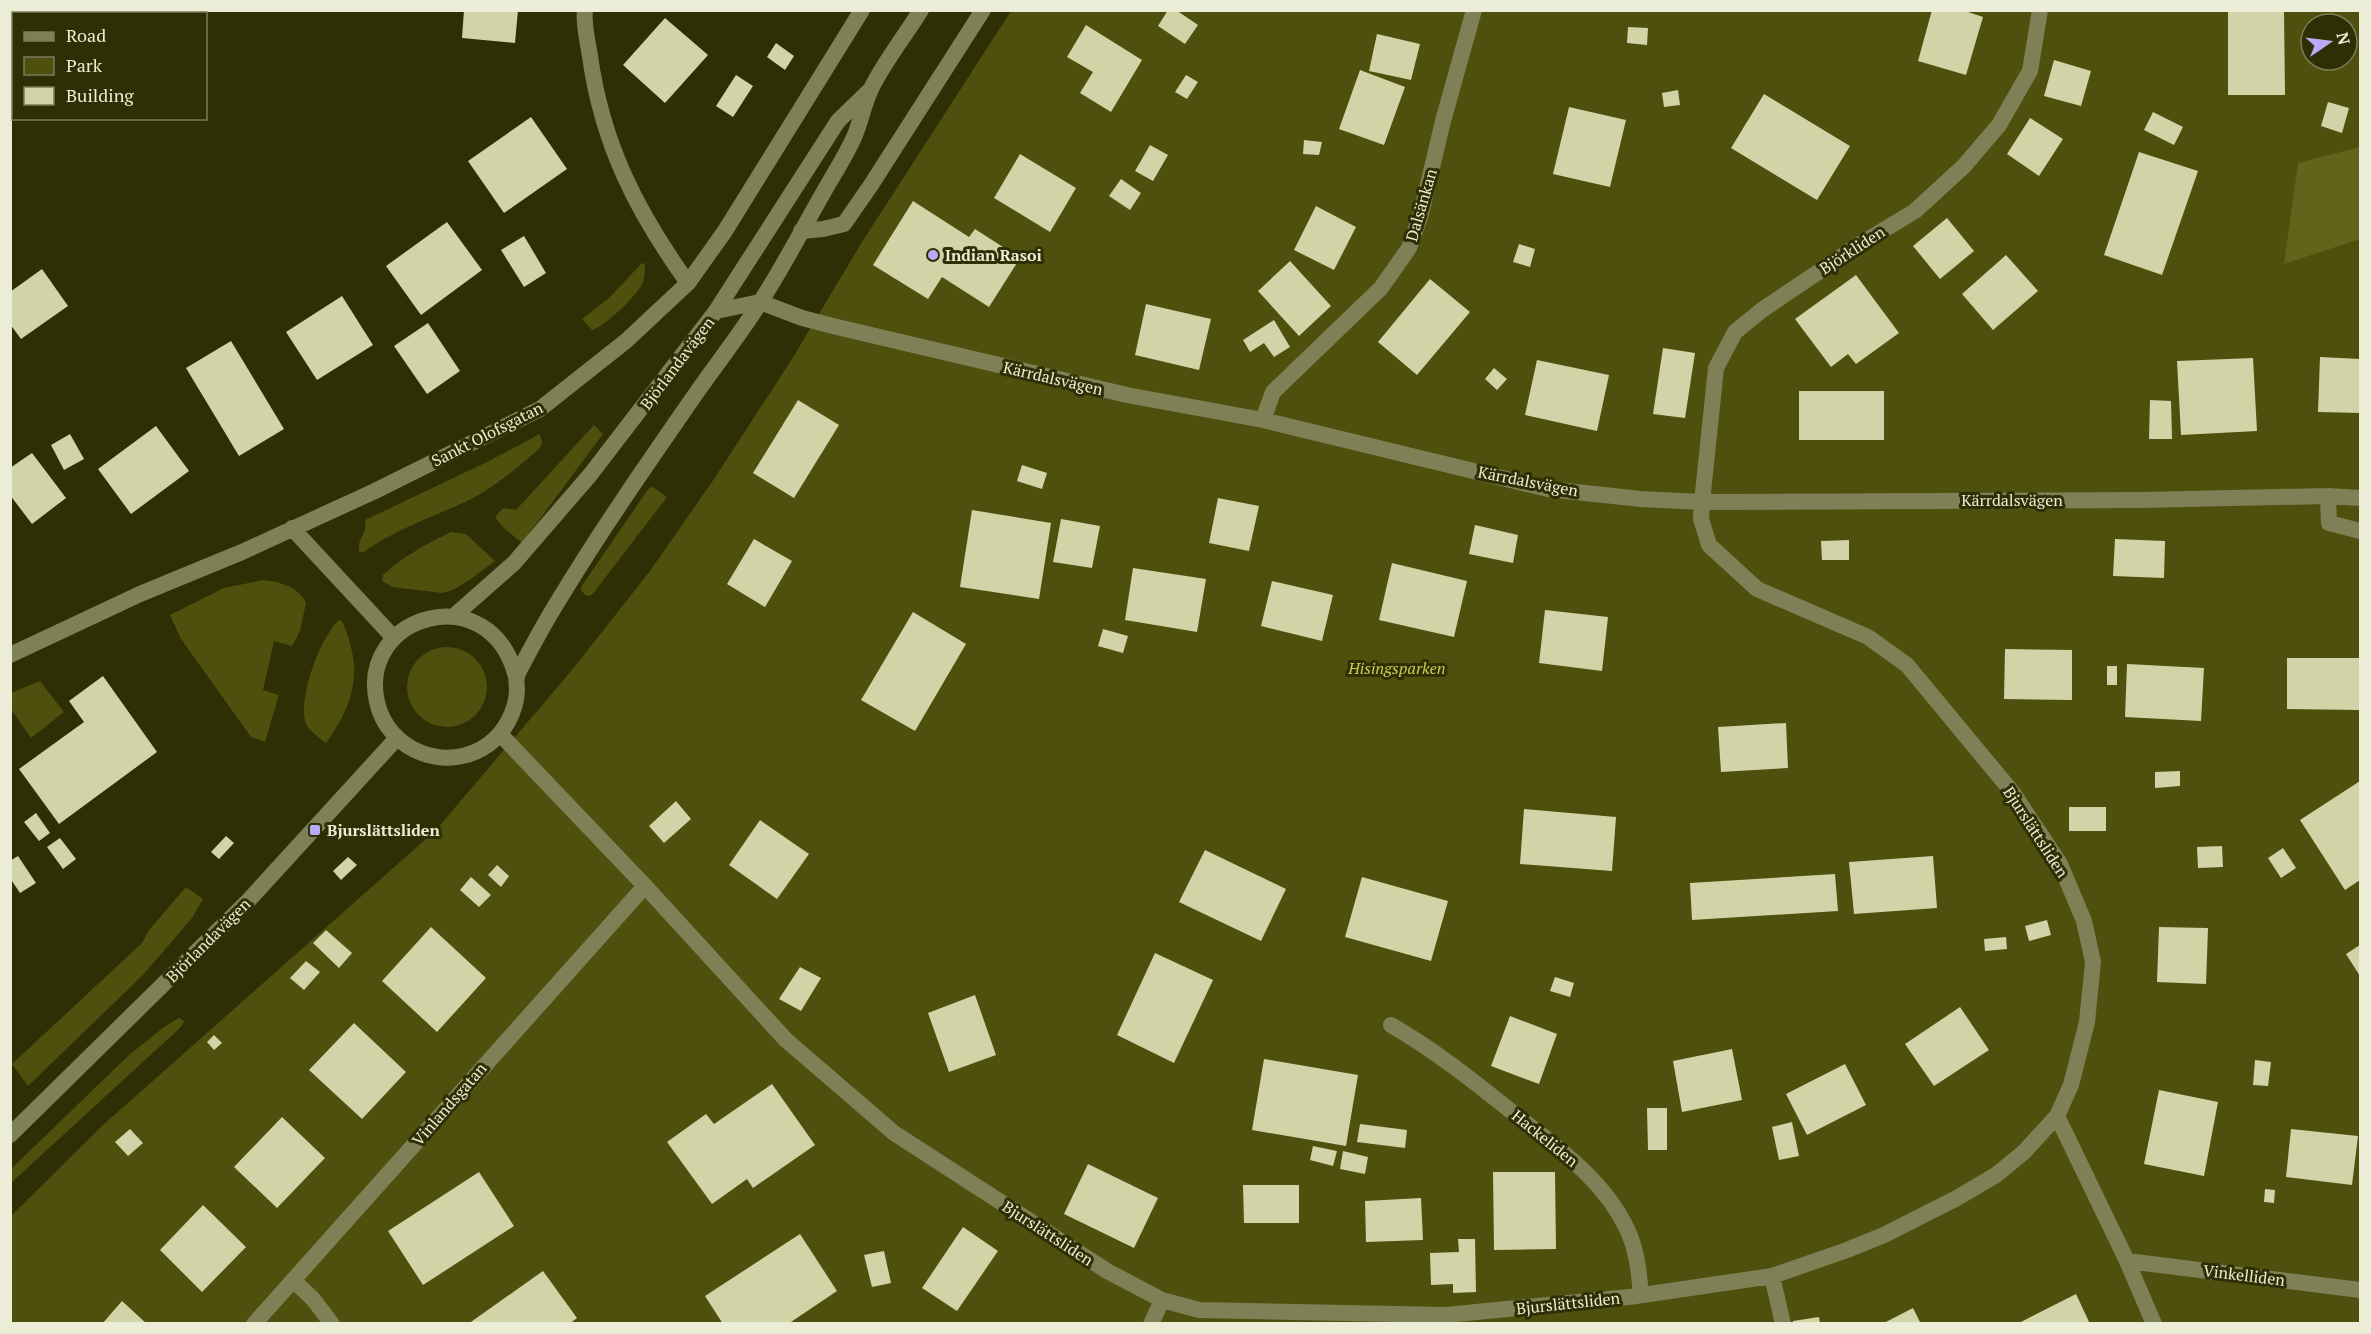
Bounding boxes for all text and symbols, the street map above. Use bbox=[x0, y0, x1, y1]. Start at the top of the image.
legend bbox=[12, 12, 207, 120]
north arrow bbox=[2299, 12, 2359, 72]
text: Road bbox=[66, 23, 106, 47]
text: N bbox=[2331, 30, 2356, 47]
text: Park bbox=[66, 53, 103, 77]
text: Building bbox=[66, 83, 134, 107]
street label: Dalsänkan bbox=[1400, 166, 1442, 244]
street label: Björkliden bbox=[1815, 220, 1889, 279]
place label: Indian Rasoi bbox=[945, 244, 1042, 266]
marker: Indian Rasoi bbox=[926, 248, 940, 262]
street label: Björlandavägen bbox=[635, 312, 719, 414]
street label: Kärrdalsvägen bbox=[1001, 356, 1105, 400]
street label: Sankt Olofsgatan bbox=[428, 396, 547, 472]
street label: Kärrdalsvägen bbox=[1476, 461, 1580, 502]
street label: Kärrdalsvägen bbox=[1961, 489, 2063, 511]
park label: Hisingsparken bbox=[1347, 657, 1446, 679]
street label: Bjurslättsliden bbox=[1998, 782, 2074, 882]
place label: Bjurslättsliden bbox=[327, 819, 440, 841]
marker: Bjurslättsliden bbox=[308, 823, 322, 837]
street label: Björlandavägen bbox=[161, 893, 255, 987]
street label: Vinlandsgatan bbox=[407, 1057, 492, 1150]
street label: Hackeliden bbox=[1507, 1104, 1583, 1172]
street label: Bjurslättsliden bbox=[998, 1195, 1098, 1271]
street label: Vinkelliden bbox=[2202, 1259, 2287, 1291]
street label: Bjurslättsliden bbox=[1515, 1287, 1622, 1319]

